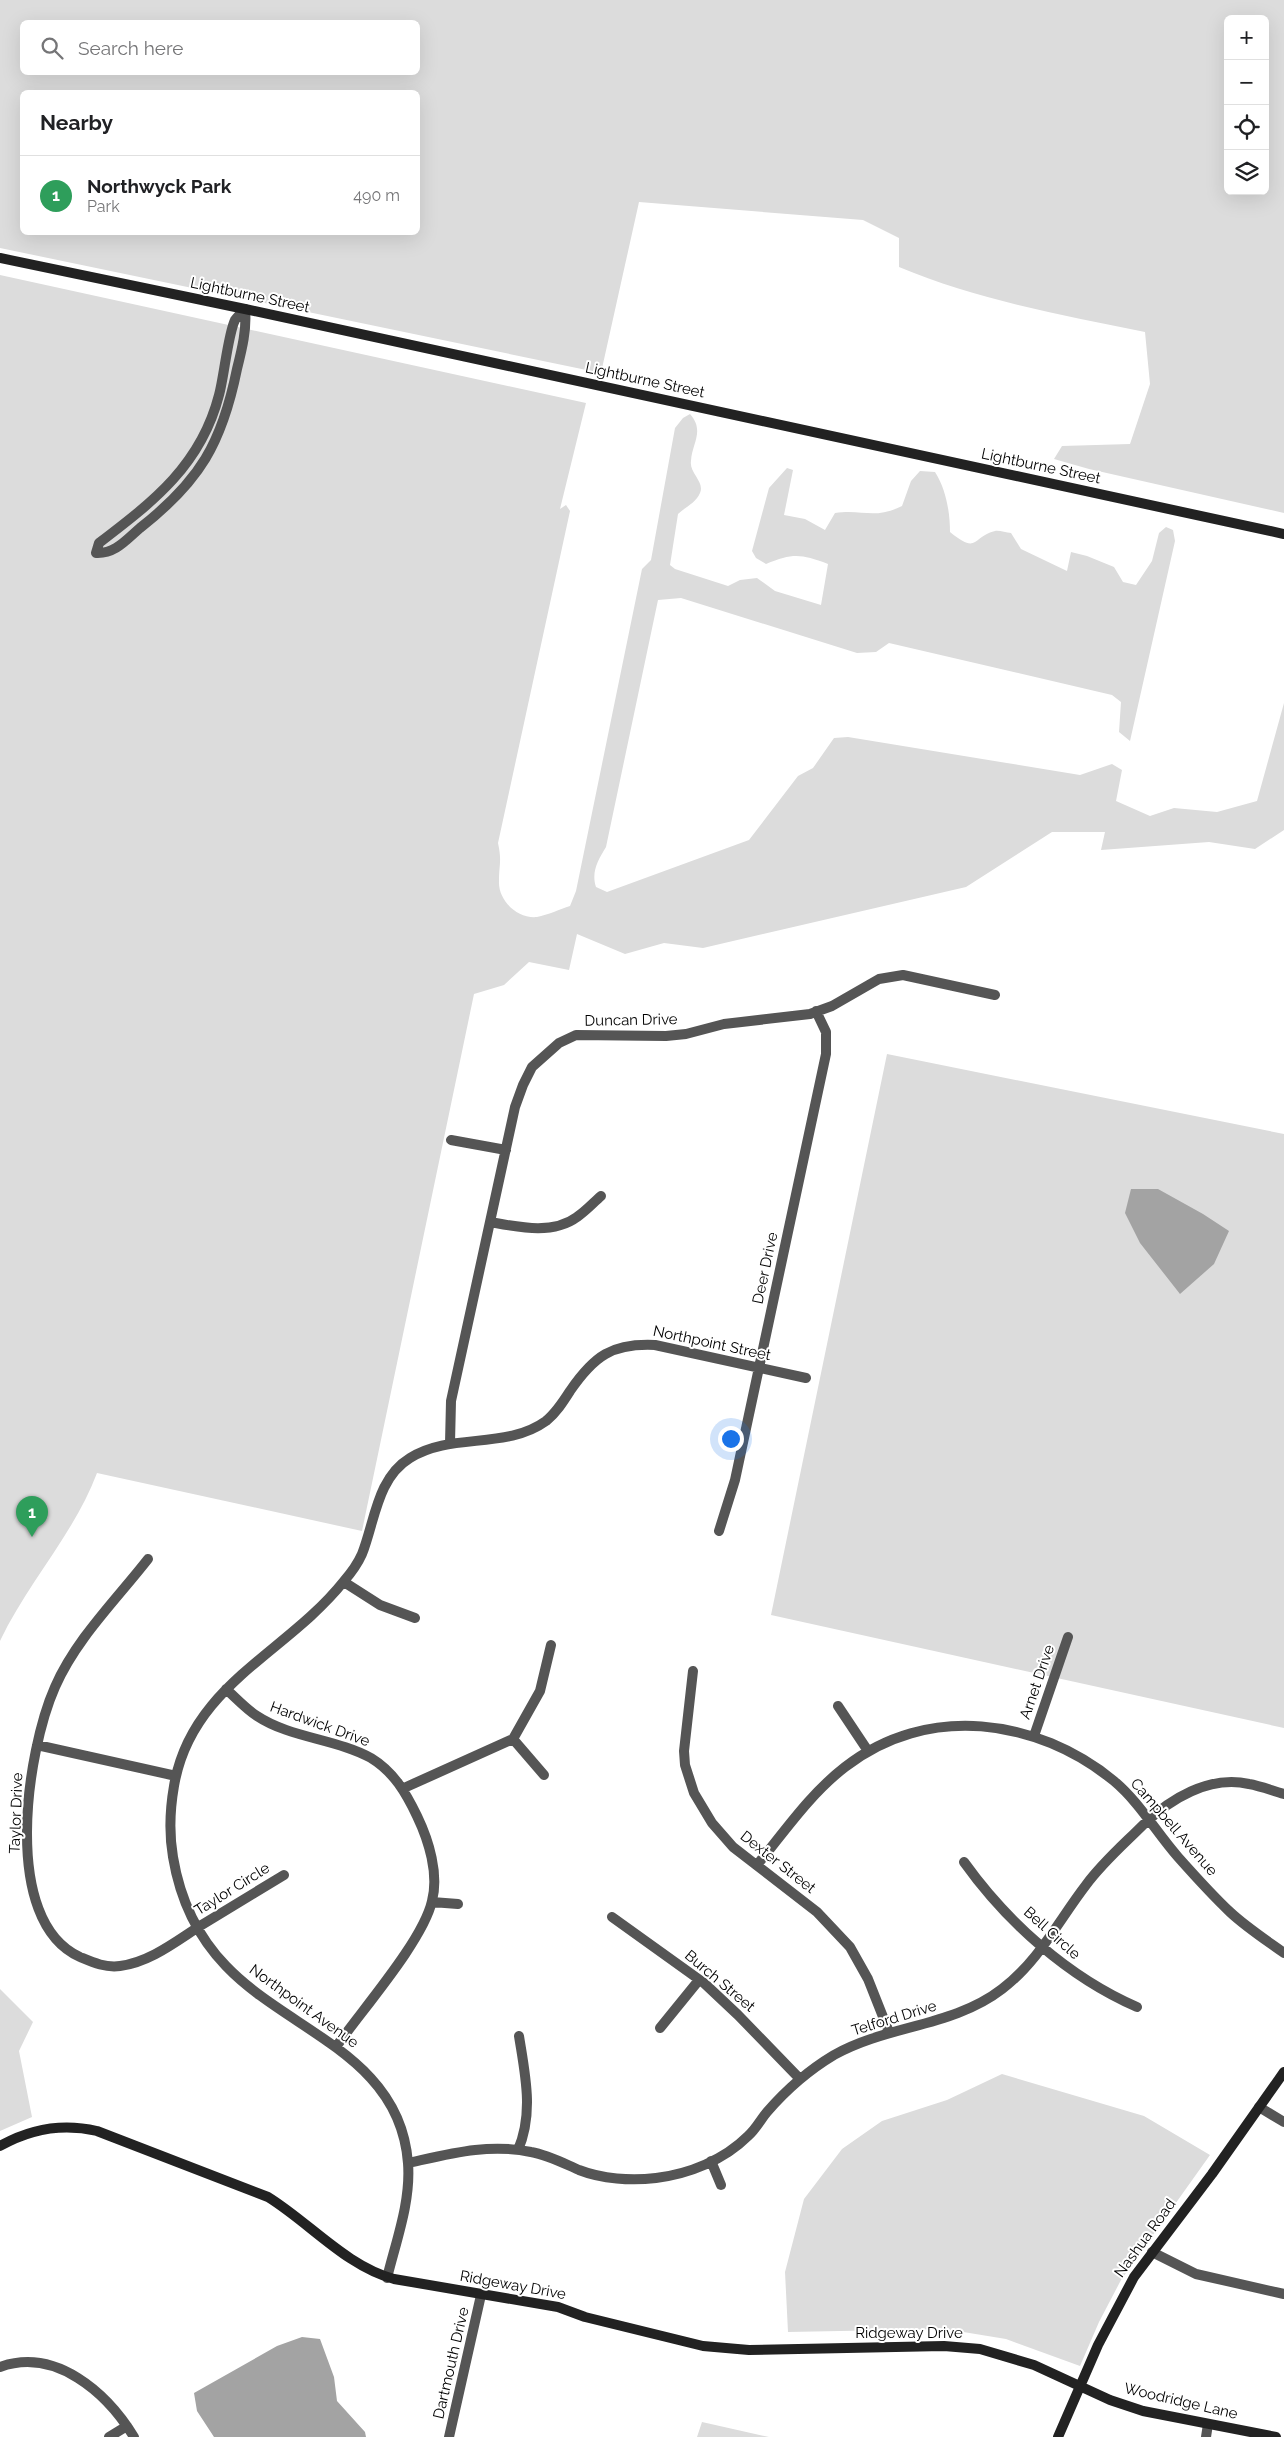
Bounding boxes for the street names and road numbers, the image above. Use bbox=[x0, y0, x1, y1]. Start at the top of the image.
street label: Lightburne Street bbox=[189, 274, 311, 316]
street label: Lightburne Street bbox=[584, 359, 706, 401]
street label: Lightburne Street bbox=[980, 445, 1102, 487]
street label: Duncan Drive bbox=[584, 1010, 678, 1030]
street label: Deer Drive bbox=[749, 1230, 781, 1306]
street label: Northpoint Street bbox=[651, 1322, 773, 1364]
street label: Arnet Drive bbox=[1016, 1642, 1058, 1722]
street label: Hardwick Drive bbox=[268, 1698, 373, 1750]
street label: Taylor Drive bbox=[6, 1772, 26, 1854]
street label: Campbell Avenue bbox=[1127, 1775, 1221, 1880]
street label: Dexter Street bbox=[737, 1827, 819, 1897]
street label: Taylor Circle bbox=[191, 1859, 273, 1919]
street label: Bell Circle bbox=[1020, 1903, 1084, 1963]
street label: Burch Street bbox=[681, 1946, 759, 2016]
street label: Northpoint Avenue bbox=[246, 1960, 362, 2052]
street label: Telford Drive bbox=[849, 1996, 939, 2039]
street label: Nashua Road bbox=[1111, 2195, 1179, 2281]
street label: Ridgeway Drive bbox=[459, 2267, 568, 2303]
street label: Dartmouth Drive bbox=[429, 2305, 473, 2421]
street label: Ridgeway Drive bbox=[855, 2324, 963, 2342]
street label: Woodridge Lane bbox=[1122, 2379, 1240, 2423]

